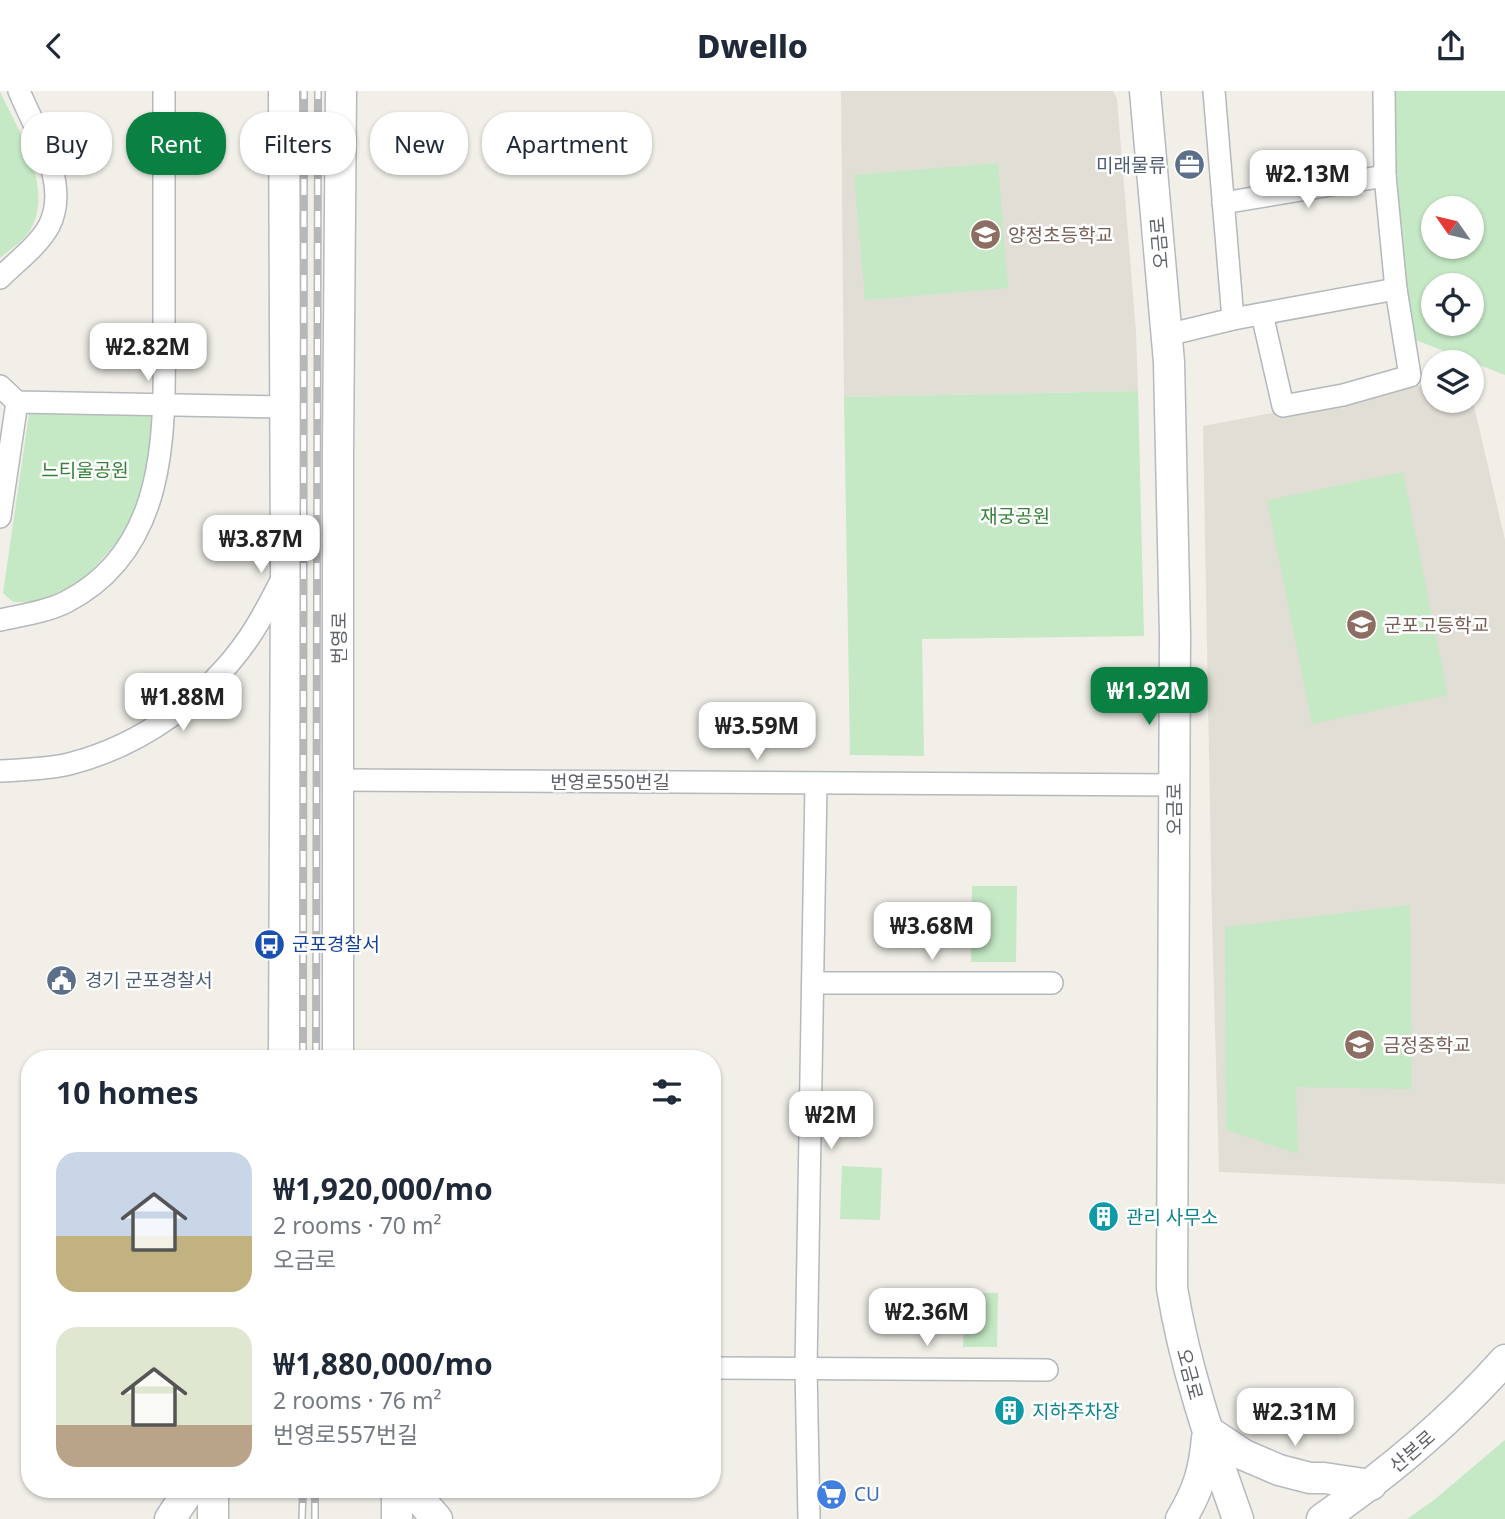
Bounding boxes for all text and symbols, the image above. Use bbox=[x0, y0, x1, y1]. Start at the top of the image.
text: Dwello bbox=[697, 24, 808, 67]
icon: back bbox=[35, 27, 73, 65]
icon: share bbox=[1432, 27, 1470, 65]
chip: Buy bbox=[21, 112, 112, 175]
chip: Rent bbox=[126, 112, 226, 175]
chip: Filters bbox=[240, 112, 356, 175]
chip: New bbox=[370, 112, 468, 175]
chip: Apartment bbox=[482, 112, 652, 175]
office icon: 미래물류 bbox=[1172, 148, 1206, 182]
pin: ₩2.13M bbox=[1251, 151, 1365, 210]
place label: 미래물류 bbox=[1096, 152, 1166, 178]
text: ₩2.13M bbox=[1266, 157, 1350, 189]
north arrow bbox=[1421, 196, 1484, 259]
map controls bbox=[1421, 196, 1484, 413]
street label: 오금로 bbox=[1144, 216, 1174, 270]
school or university icon: 양정초등학교 bbox=[968, 218, 1002, 252]
place label: 양정초등학교 bbox=[1008, 222, 1113, 248]
button: locate bbox=[1421, 273, 1484, 336]
pin: ₩2.82M bbox=[91, 323, 205, 383]
text: ₩2.82M bbox=[106, 330, 190, 362]
button: layers bbox=[1421, 350, 1484, 413]
park label: 느티울공원 bbox=[41, 457, 129, 483]
park label: 재궁공원 bbox=[980, 503, 1050, 529]
pin: ₩3.87M bbox=[204, 515, 318, 575]
text: ₩3.87M bbox=[219, 522, 303, 554]
school or university icon: 군포고등학교 bbox=[1344, 608, 1378, 642]
street label: 번영로 bbox=[326, 612, 352, 664]
place label: 군포고등학교 bbox=[1384, 612, 1489, 638]
pin: ₩1.92M bbox=[1092, 667, 1206, 727]
pin: ₩1.88M bbox=[126, 673, 240, 733]
text: ₩1.92M bbox=[1107, 674, 1191, 706]
text: ₩1.88M bbox=[141, 680, 225, 712]
pin: ₩3.59M bbox=[700, 703, 814, 762]
text: ₩3.59M bbox=[715, 709, 799, 741]
street label: 번영로550번길 bbox=[550, 769, 670, 795]
street label: 오금로 bbox=[1161, 783, 1187, 835]
pin: ₩3.68M bbox=[875, 903, 989, 962]
text: ₩3.68M bbox=[890, 909, 974, 941]
bus stop icon: 군포경찰서 bbox=[252, 927, 286, 961]
place label: 군포경찰서 bbox=[292, 931, 379, 957]
public building icon: 경기 군포경찰서 bbox=[45, 963, 79, 997]
place label: 경기 군포경찰서 bbox=[85, 967, 212, 993]
school or university icon: 금정중학교 bbox=[1343, 1028, 1377, 1062]
place label: 금정중학교 bbox=[1383, 1032, 1470, 1058]
text: 10 homes bbox=[56, 1072, 199, 1113]
icon: filters bbox=[648, 1073, 686, 1111]
pin: ₩2M bbox=[797, 1091, 865, 1151]
text: ₩2M bbox=[805, 1098, 857, 1130]
text: ₩1,920,000/mo bbox=[273, 1168, 493, 1209]
icon: home bbox=[112, 1180, 196, 1264]
building icon: 관리 사무소 bbox=[1086, 1200, 1120, 1234]
place label: 관리 사무소 bbox=[1126, 1204, 1218, 1230]
text: 2 rooms · 70 m² bbox=[273, 1209, 442, 1241]
text: 오금로 bbox=[273, 1243, 336, 1275]
pin: ₩2.36M bbox=[870, 1289, 984, 1348]
text: ₩2.36M bbox=[885, 1295, 969, 1327]
text: ₩1,880,000/mo bbox=[273, 1343, 493, 1384]
street label: 오금로 bbox=[1171, 1345, 1209, 1403]
icon: home bbox=[112, 1355, 196, 1439]
text: 2 rooms · 76 m² bbox=[273, 1384, 442, 1416]
pin: ₩2.31M bbox=[1238, 1389, 1352, 1448]
building icon: 지하주차장 bbox=[992, 1394, 1026, 1428]
text: ₩2.31M bbox=[1253, 1395, 1337, 1427]
place label: 지하주차장 bbox=[1032, 1398, 1119, 1424]
text: 번영로557번길 bbox=[273, 1418, 418, 1450]
street label: 산본로 bbox=[1384, 1424, 1440, 1478]
supermarket icon: CU bbox=[814, 1477, 848, 1511]
place label: CU bbox=[854, 1481, 880, 1507]

